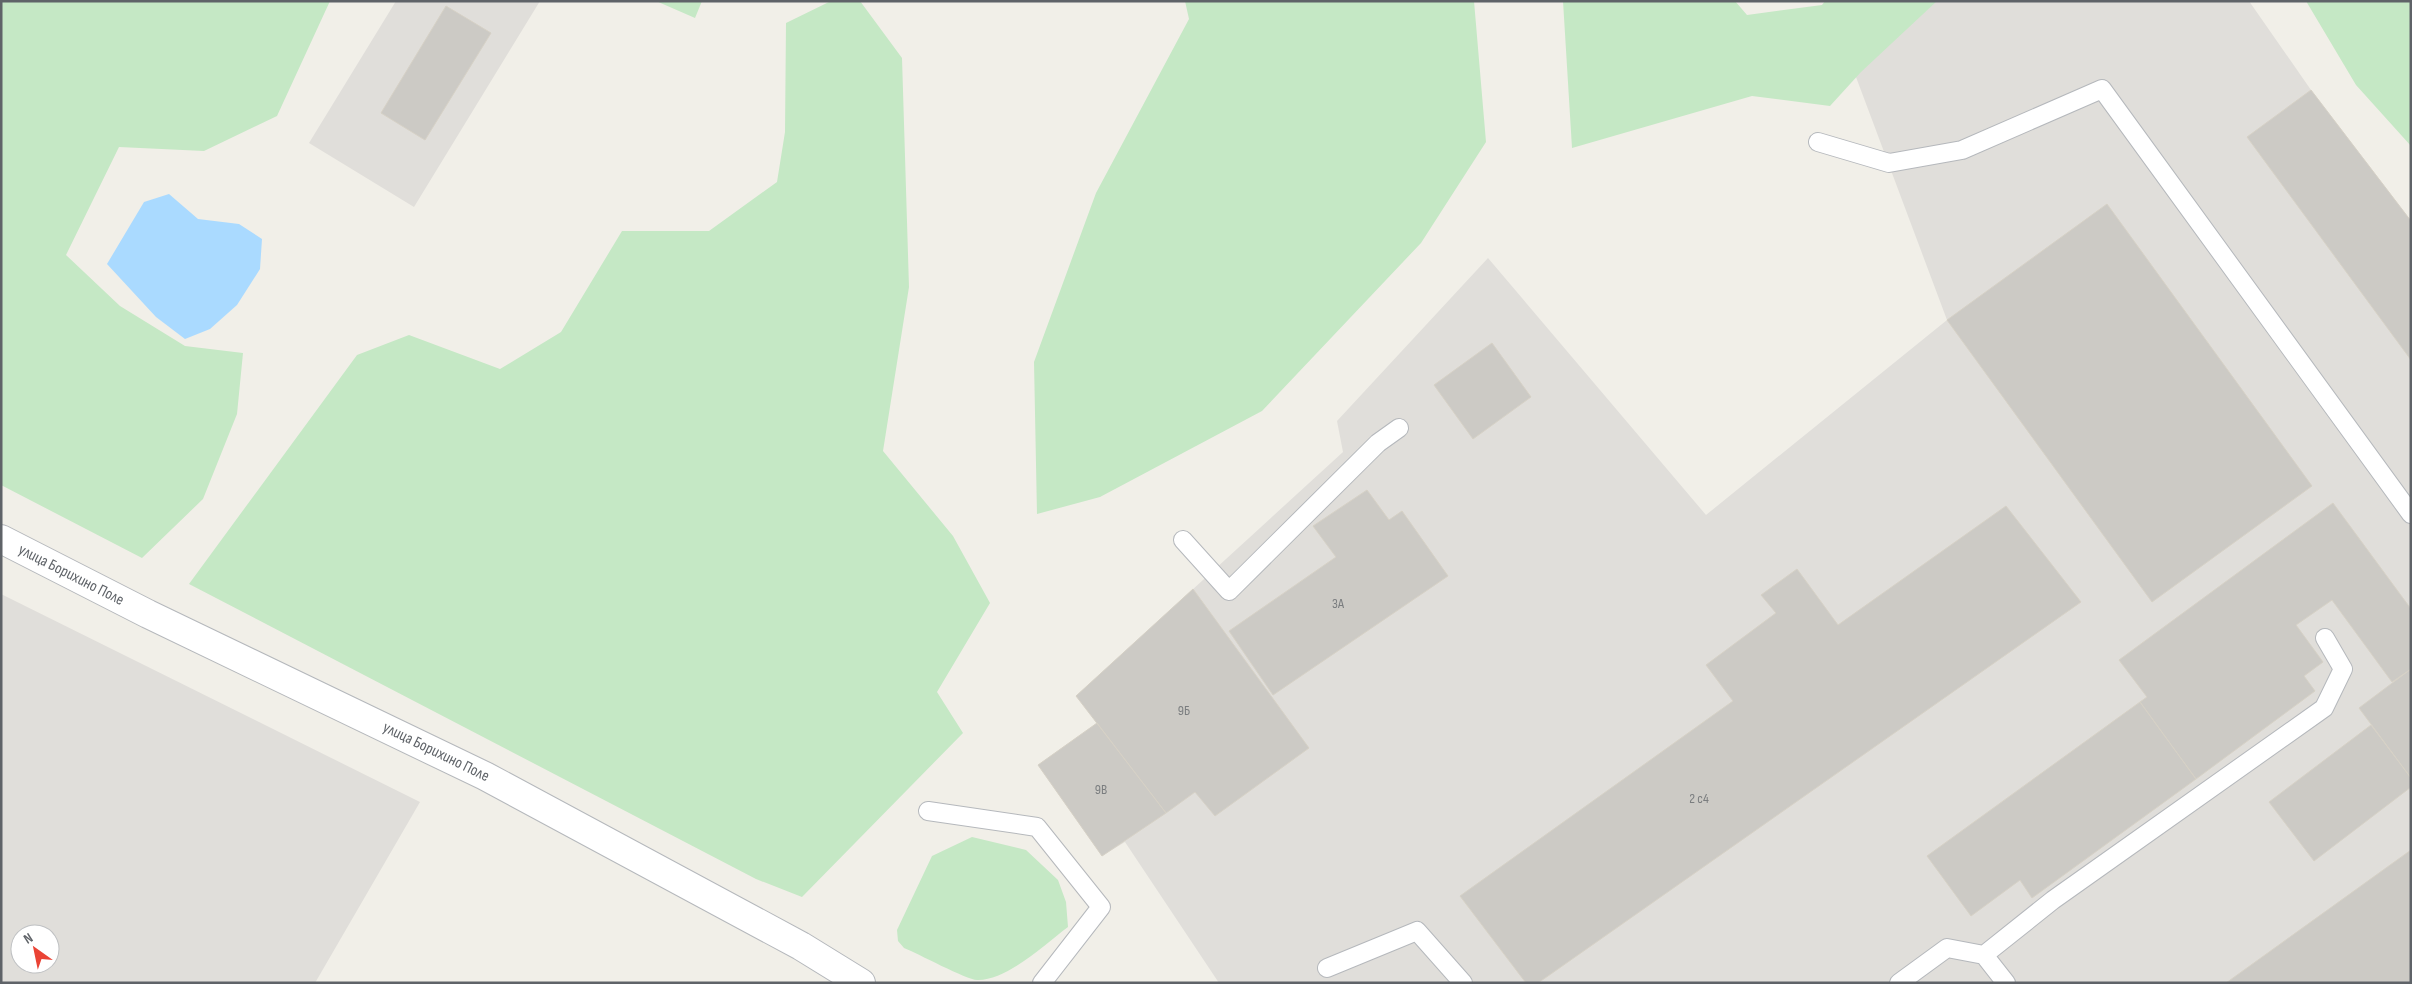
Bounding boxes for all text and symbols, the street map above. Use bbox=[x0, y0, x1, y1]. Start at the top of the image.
street label: улица Борихино Поле bbox=[15, 540, 127, 610]
house number: 3А bbox=[1332, 595, 1345, 612]
house number: 9Б bbox=[1178, 702, 1190, 719]
street label: улица Борихино Поле bbox=[380, 718, 492, 786]
house number: 9В bbox=[1095, 781, 1107, 798]
house number: 2 с4 bbox=[1689, 790, 1709, 807]
north arrow bbox=[10, 924, 60, 974]
text: N bbox=[20, 929, 36, 948]

